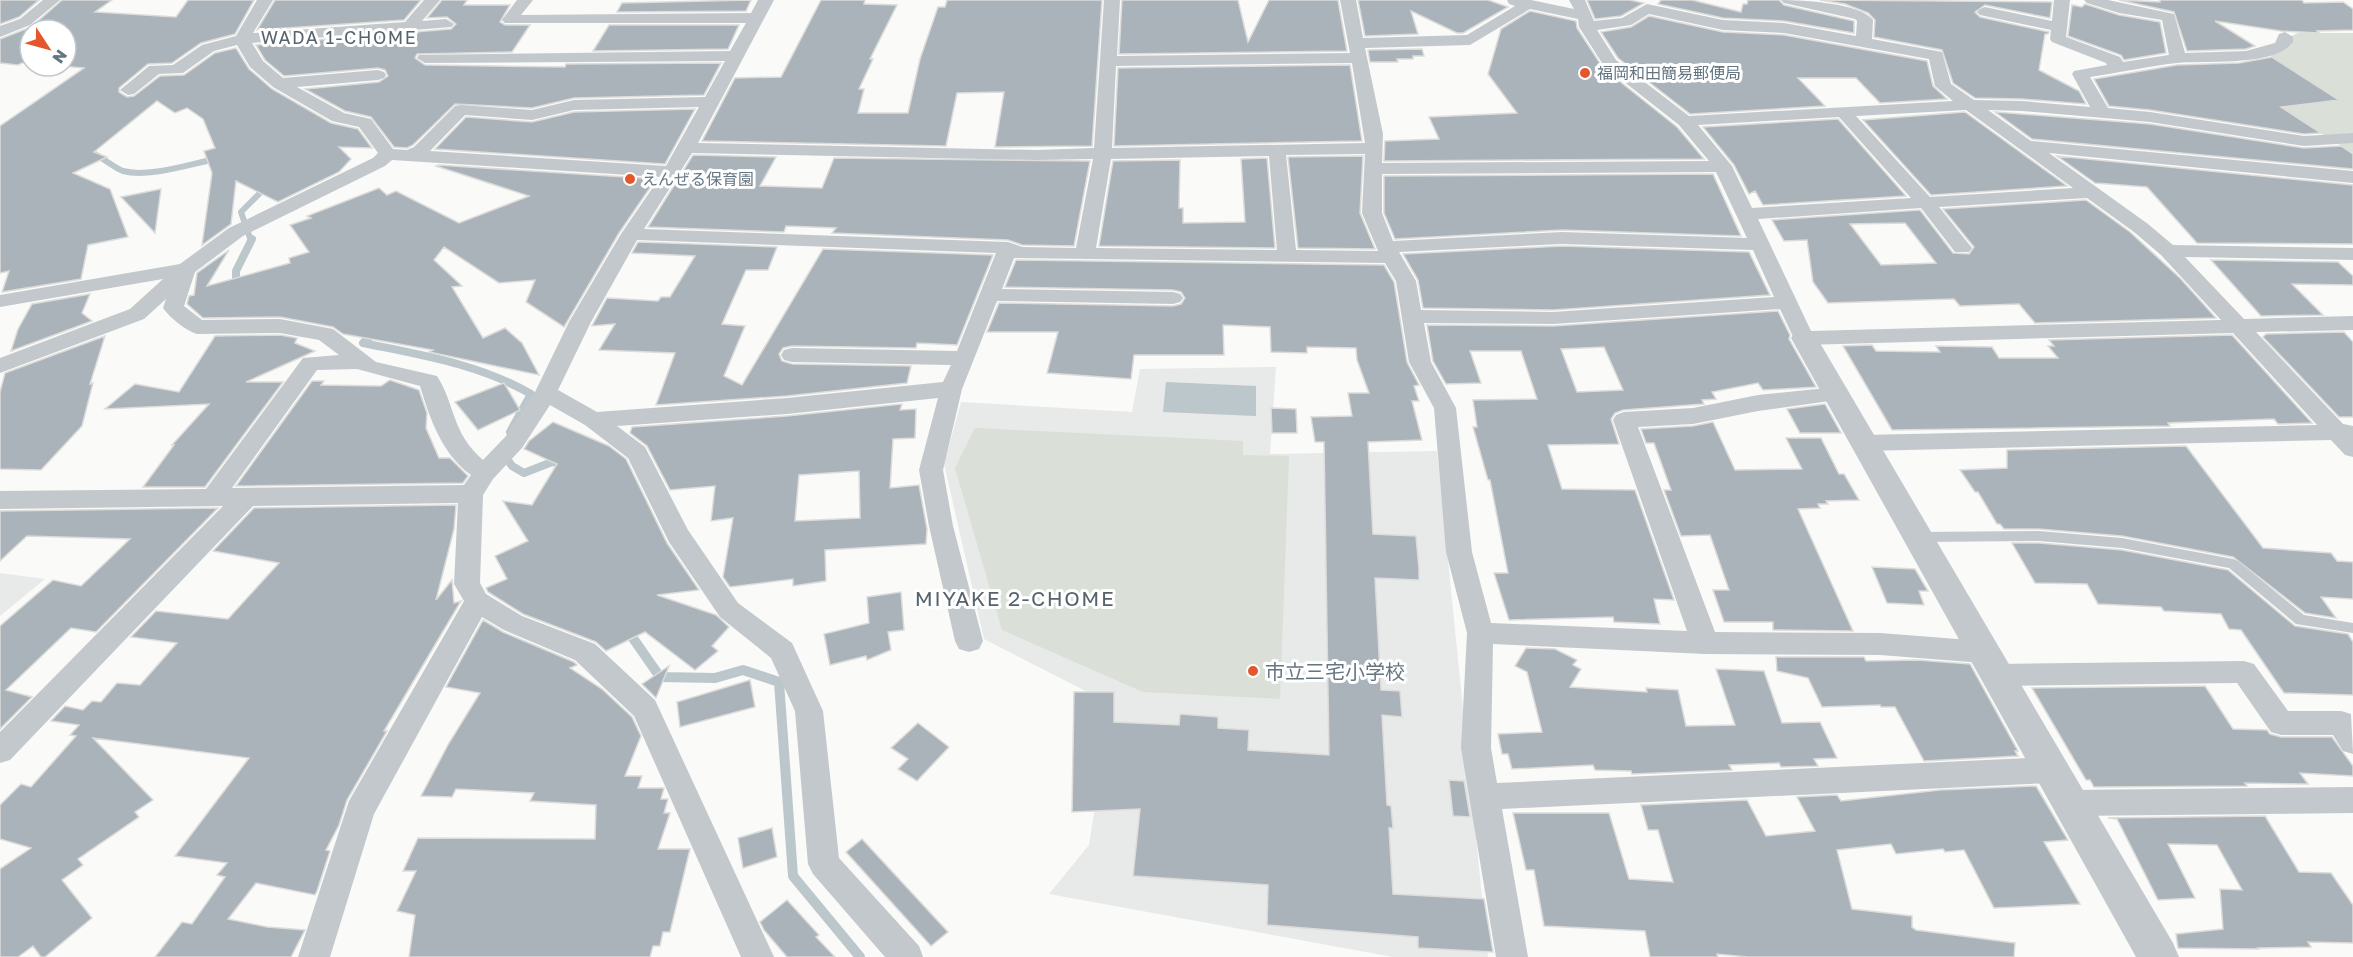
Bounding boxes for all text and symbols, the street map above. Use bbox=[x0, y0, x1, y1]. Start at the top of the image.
north arrow bbox=[18, 18, 78, 78]
district label: WADA 1-CHOME bbox=[261, 26, 417, 48]
text: N bbox=[48, 46, 72, 68]
place label: 福岡和田簡易郵便局 bbox=[1597, 63, 1741, 83]
marker: 福岡和田簡易郵便局 bbox=[1578, 66, 1592, 80]
place label: えんぜる保育園 bbox=[642, 169, 754, 189]
marker: えんぜる保育園 bbox=[623, 172, 637, 186]
district label: MIYAKE 2-CHOME bbox=[915, 585, 1115, 611]
place label: 市立三宅小学校 bbox=[1265, 659, 1405, 683]
marker: 市立三宅小学校 bbox=[1246, 664, 1260, 678]

